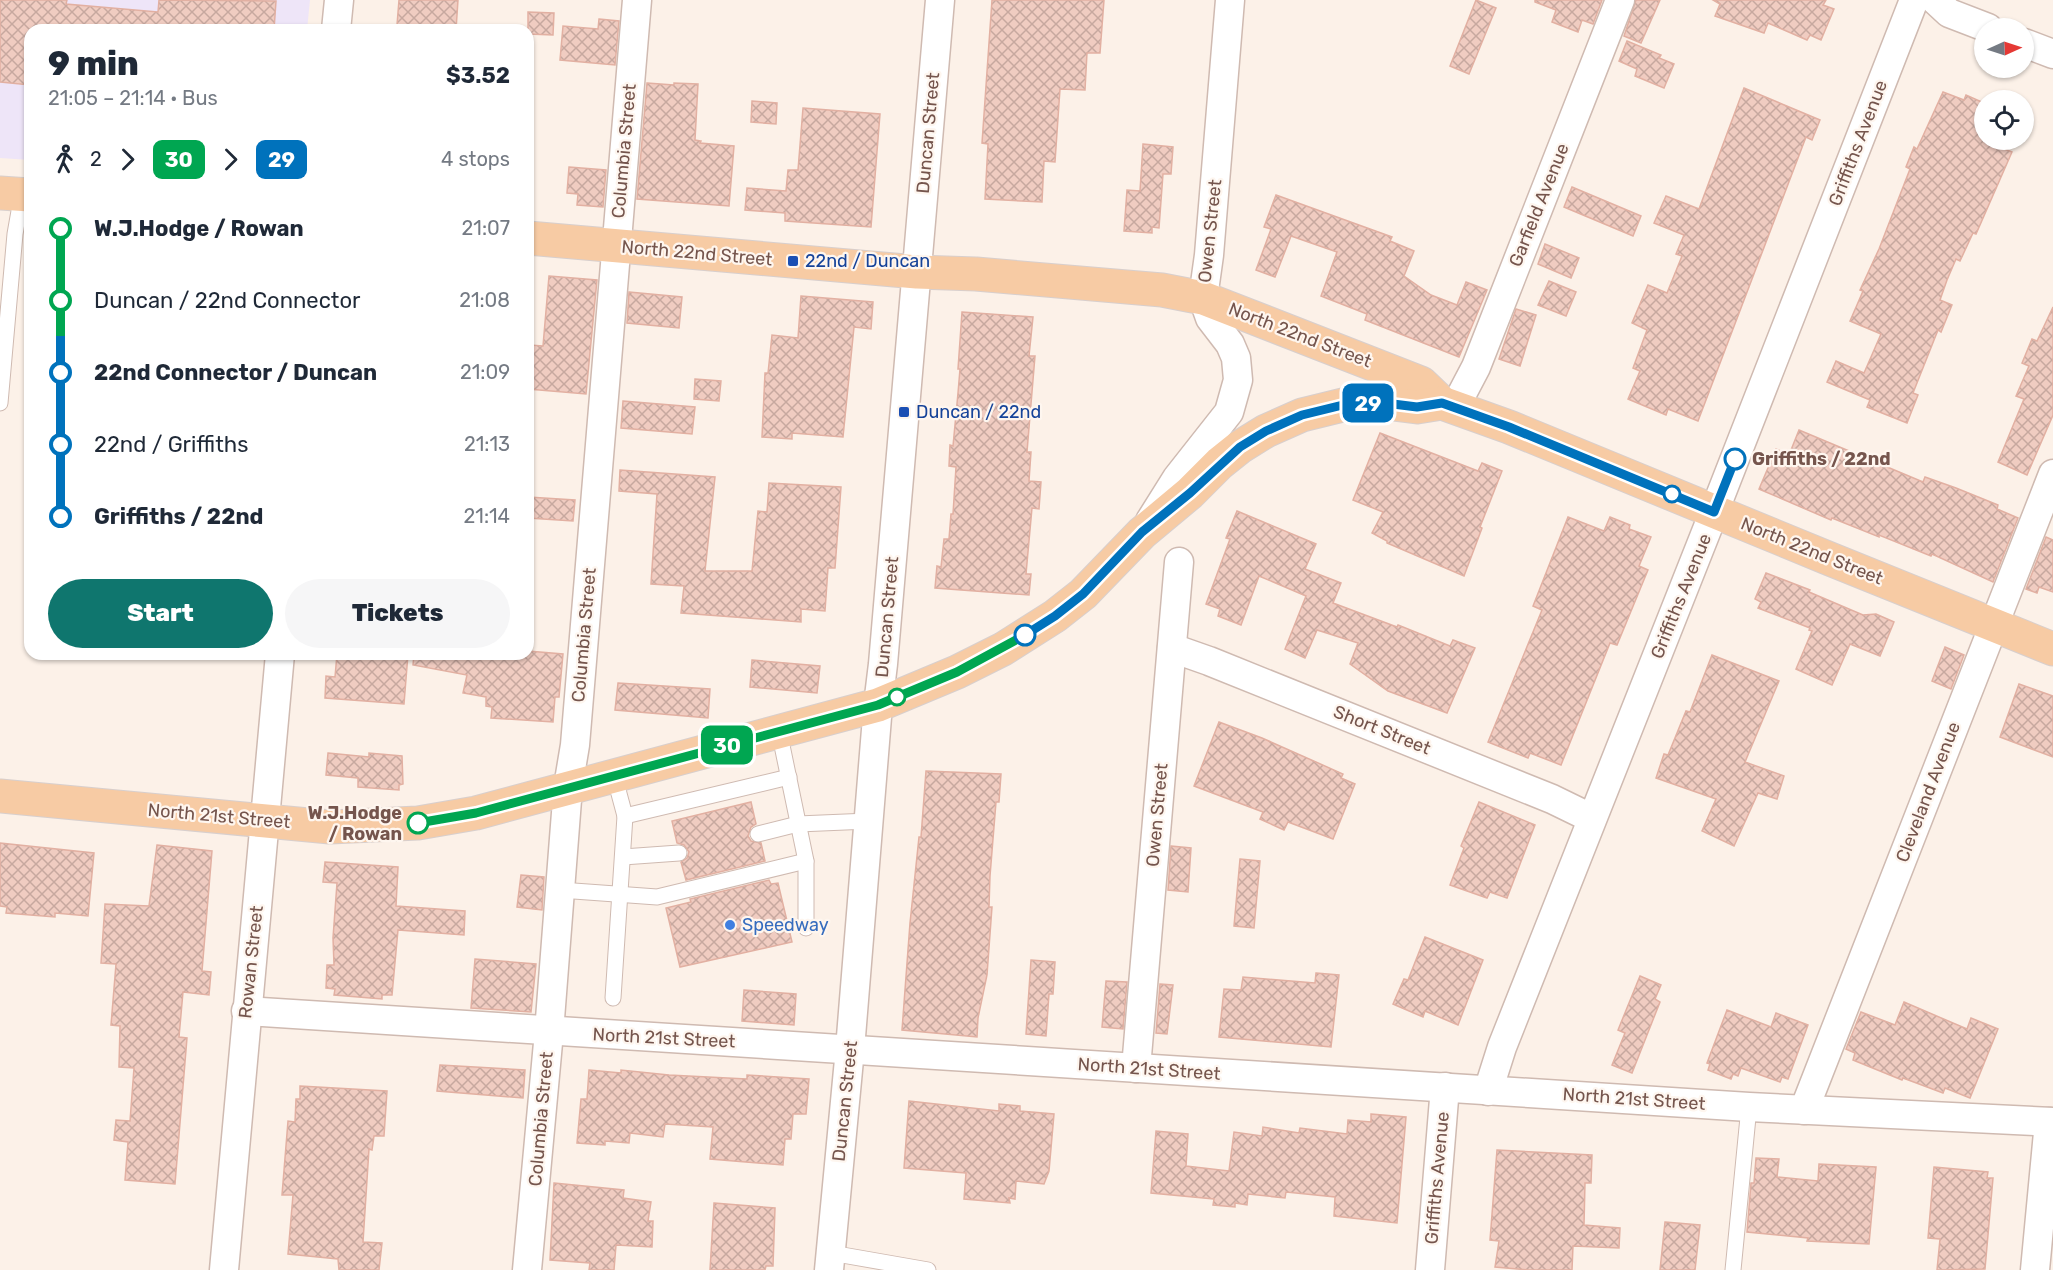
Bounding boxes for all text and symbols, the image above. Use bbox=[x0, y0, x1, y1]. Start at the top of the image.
north arrow bbox=[1974, 18, 2034, 78]
map controls bbox=[1974, 18, 2034, 150]
text: 9 min bbox=[48, 44, 139, 83]
text: $3.52 bbox=[446, 62, 510, 89]
street label: Duncan Street bbox=[912, 72, 944, 194]
street label: Griffiths Avenue bbox=[1824, 77, 1892, 209]
street label: Columbia Street bbox=[607, 83, 641, 219]
text: 21:05 – 21:14 · Bus bbox=[48, 86, 218, 110]
button: locate bbox=[1974, 90, 2034, 150]
street label: Garfield Avenue bbox=[1504, 140, 1574, 270]
icon: walk bbox=[48, 143, 81, 176]
icon: forward bbox=[111, 143, 144, 176]
icon: forward bbox=[214, 143, 247, 176]
text: 2 bbox=[90, 147, 102, 171]
text: 30 bbox=[165, 147, 193, 172]
text: 29 bbox=[268, 147, 295, 172]
text: 4 stops bbox=[441, 147, 510, 171]
street label: Owen Street bbox=[1194, 178, 1226, 284]
text: W.J.Hodge / Rowan bbox=[94, 215, 304, 242]
text: 21:07 bbox=[462, 216, 510, 240]
street label: North 22nd Street bbox=[621, 235, 773, 271]
place label: 22nd / Duncan bbox=[805, 250, 930, 272]
marker: 22nd / Duncan bbox=[786, 254, 800, 268]
text: Duncan / 22nd Connector bbox=[94, 287, 360, 314]
text: 21:08 bbox=[459, 288, 510, 312]
street label: North 22nd Street bbox=[1225, 298, 1375, 372]
text: 22nd Connector / Duncan bbox=[94, 359, 377, 386]
text: 21:09 bbox=[460, 360, 510, 384]
line badge: 29 bbox=[1341, 384, 1395, 422]
text: 29 bbox=[1354, 391, 1382, 416]
place label: Duncan / 22nd bbox=[916, 401, 1041, 423]
marker: Duncan / 22nd bbox=[897, 405, 911, 419]
text: 22nd / Griffiths bbox=[94, 431, 248, 458]
text: 21:13 bbox=[464, 432, 510, 456]
marker: Griffiths / 22nd bbox=[1724, 448, 1746, 470]
place label: Griffiths / 22nd bbox=[1752, 448, 1891, 470]
unlabelled marker bbox=[1663, 485, 1681, 503]
text: Griffiths / 22nd bbox=[94, 503, 264, 530]
text: 21:14 bbox=[464, 504, 510, 528]
street label: North 22nd Street bbox=[1738, 512, 1886, 590]
street label: Griffiths Avenue bbox=[1646, 530, 1716, 662]
street label: Duncan Street bbox=[871, 556, 903, 678]
street label: Columbia Street bbox=[567, 567, 601, 703]
button: Start bbox=[48, 579, 273, 648]
button: Tickets bbox=[285, 579, 510, 648]
unlabelled marker bbox=[1014, 624, 1036, 646]
unlabelled marker bbox=[888, 688, 906, 706]
street label: Short Street bbox=[1330, 701, 1434, 759]
street label: Cleveland Avenue bbox=[1891, 719, 1965, 865]
line badge: 30 bbox=[700, 726, 754, 764]
text: 30 bbox=[713, 733, 741, 758]
street label: Owen Street bbox=[1142, 762, 1172, 868]
street label: North 21st Street bbox=[147, 799, 291, 833]
place label: W.J.Hodge / Rowan bbox=[308, 802, 402, 845]
marker: W.J.Hodge / Rowan bbox=[407, 812, 429, 834]
street label: Rowan Street bbox=[234, 905, 268, 1019]
place label: Speedway bbox=[742, 914, 829, 936]
marker: Speedway bbox=[723, 918, 737, 932]
street label: North 21st Street bbox=[592, 1023, 736, 1053]
street label: Duncan Street bbox=[828, 1039, 862, 1163]
street label: Columbia Street bbox=[524, 1051, 558, 1187]
street label: North 21st Street bbox=[1077, 1053, 1221, 1085]
street label: North 21st Street bbox=[1562, 1083, 1706, 1115]
street label: Griffiths Avenue bbox=[1420, 1111, 1454, 1245]

